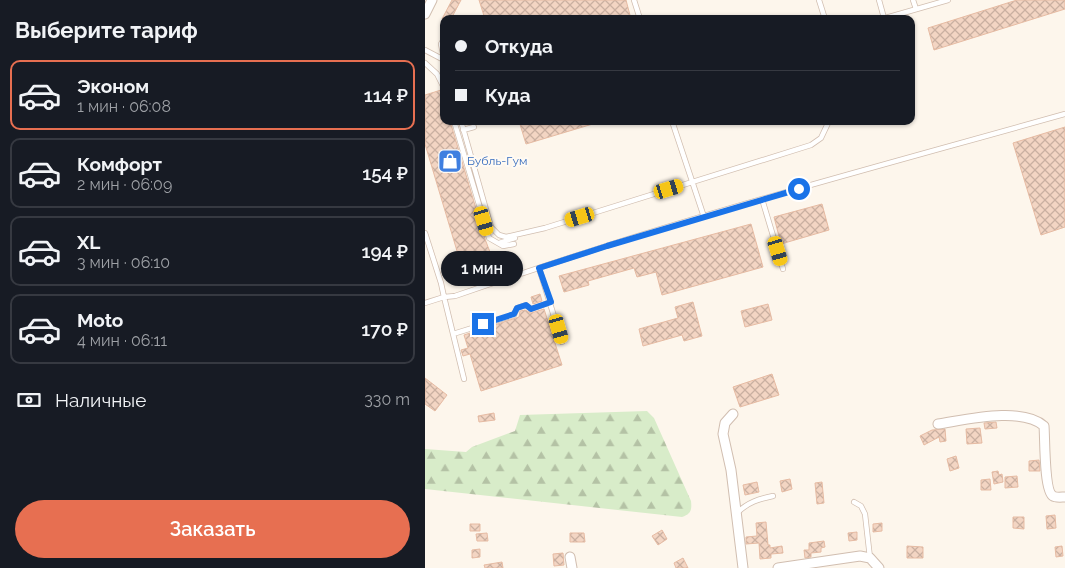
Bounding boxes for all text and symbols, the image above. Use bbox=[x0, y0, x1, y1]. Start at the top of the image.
text: Выберите тариф bbox=[15, 17, 198, 43]
text: Откуда bbox=[485, 35, 553, 57]
icon: car bbox=[17, 73, 62, 118]
text: Эконом bbox=[77, 75, 149, 97]
text: 114 ₽ bbox=[364, 84, 408, 106]
text: Куда bbox=[485, 84, 531, 106]
text: 1 мин · 06:08 bbox=[77, 97, 171, 116]
shop icon: Бубль-Гум bbox=[437, 148, 463, 174]
icon: car bbox=[17, 151, 62, 196]
text: Комфорт bbox=[77, 153, 162, 175]
place label: Бубль-Гум bbox=[467, 154, 527, 168]
text: 154 ₽ bbox=[362, 162, 408, 184]
text: 2 мин · 06:09 bbox=[77, 175, 172, 194]
car bbox=[652, 177, 685, 201]
route start bbox=[788, 178, 810, 200]
car bbox=[472, 204, 495, 238]
car bbox=[563, 205, 596, 229]
icon: car bbox=[17, 229, 62, 274]
text: XL bbox=[77, 231, 100, 253]
car bbox=[766, 234, 789, 268]
text: 194 ₽ bbox=[361, 240, 408, 262]
callout: 1 мин bbox=[442, 252, 524, 286]
text: 3 мин · 06:10 bbox=[77, 253, 170, 272]
text: 1 мин bbox=[461, 259, 503, 278]
icon: car bbox=[17, 307, 62, 352]
text: Moto bbox=[77, 309, 123, 331]
route end bbox=[472, 313, 494, 335]
car bbox=[547, 313, 570, 345]
text: 170 ₽ bbox=[361, 318, 408, 340]
text: 4 мин · 06:11 bbox=[77, 331, 167, 350]
icon: cash bbox=[15, 386, 43, 414]
text: Наличные bbox=[55, 389, 146, 411]
text: 330 m bbox=[364, 390, 410, 409]
button: Заказать bbox=[15, 500, 410, 558]

